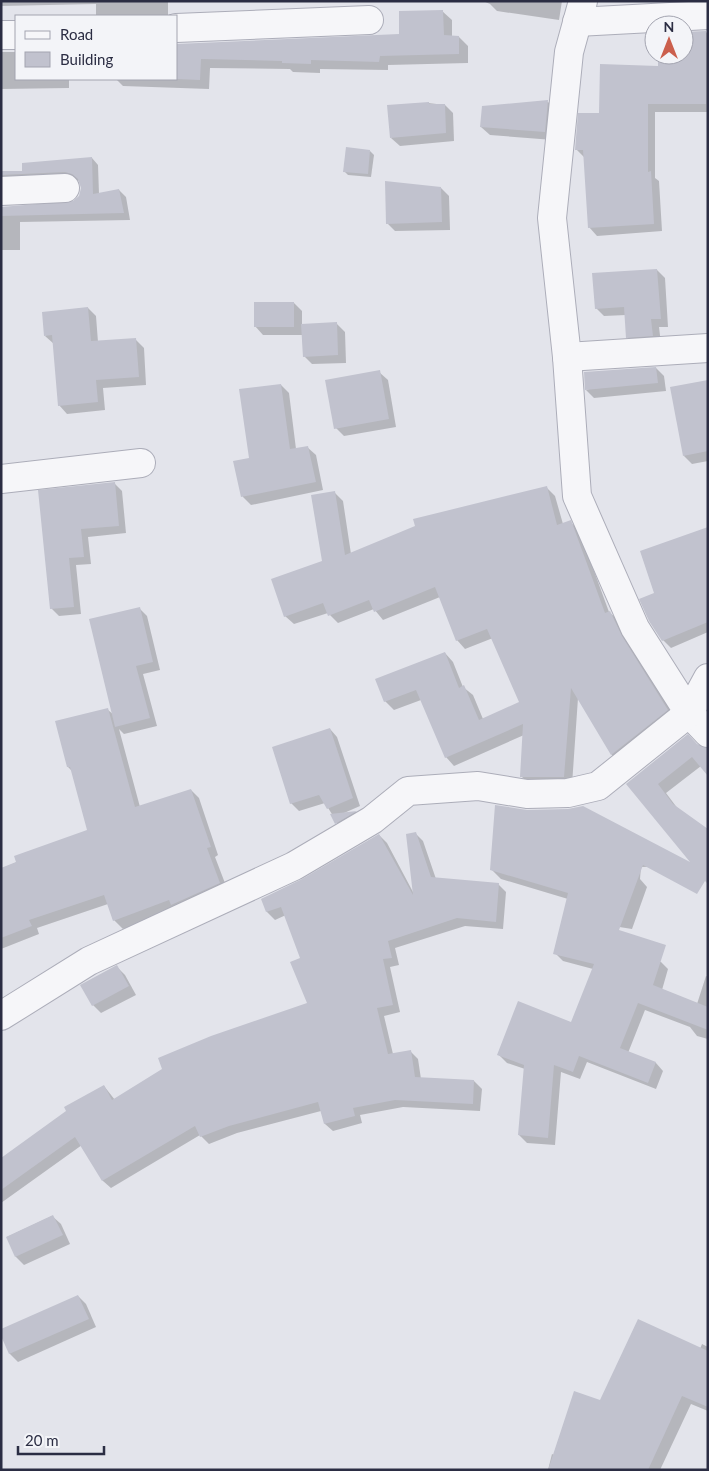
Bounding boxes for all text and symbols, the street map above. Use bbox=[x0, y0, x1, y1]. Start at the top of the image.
legend bbox=[15, 15, 178, 80]
north arrow bbox=[644, 15, 694, 65]
text: N bbox=[664, 18, 674, 35]
text: Road bbox=[60, 25, 93, 43]
text: Building bbox=[60, 50, 113, 68]
scale bar bbox=[18, 1424, 104, 1456]
text: 20 m bbox=[25, 1431, 59, 1449]

